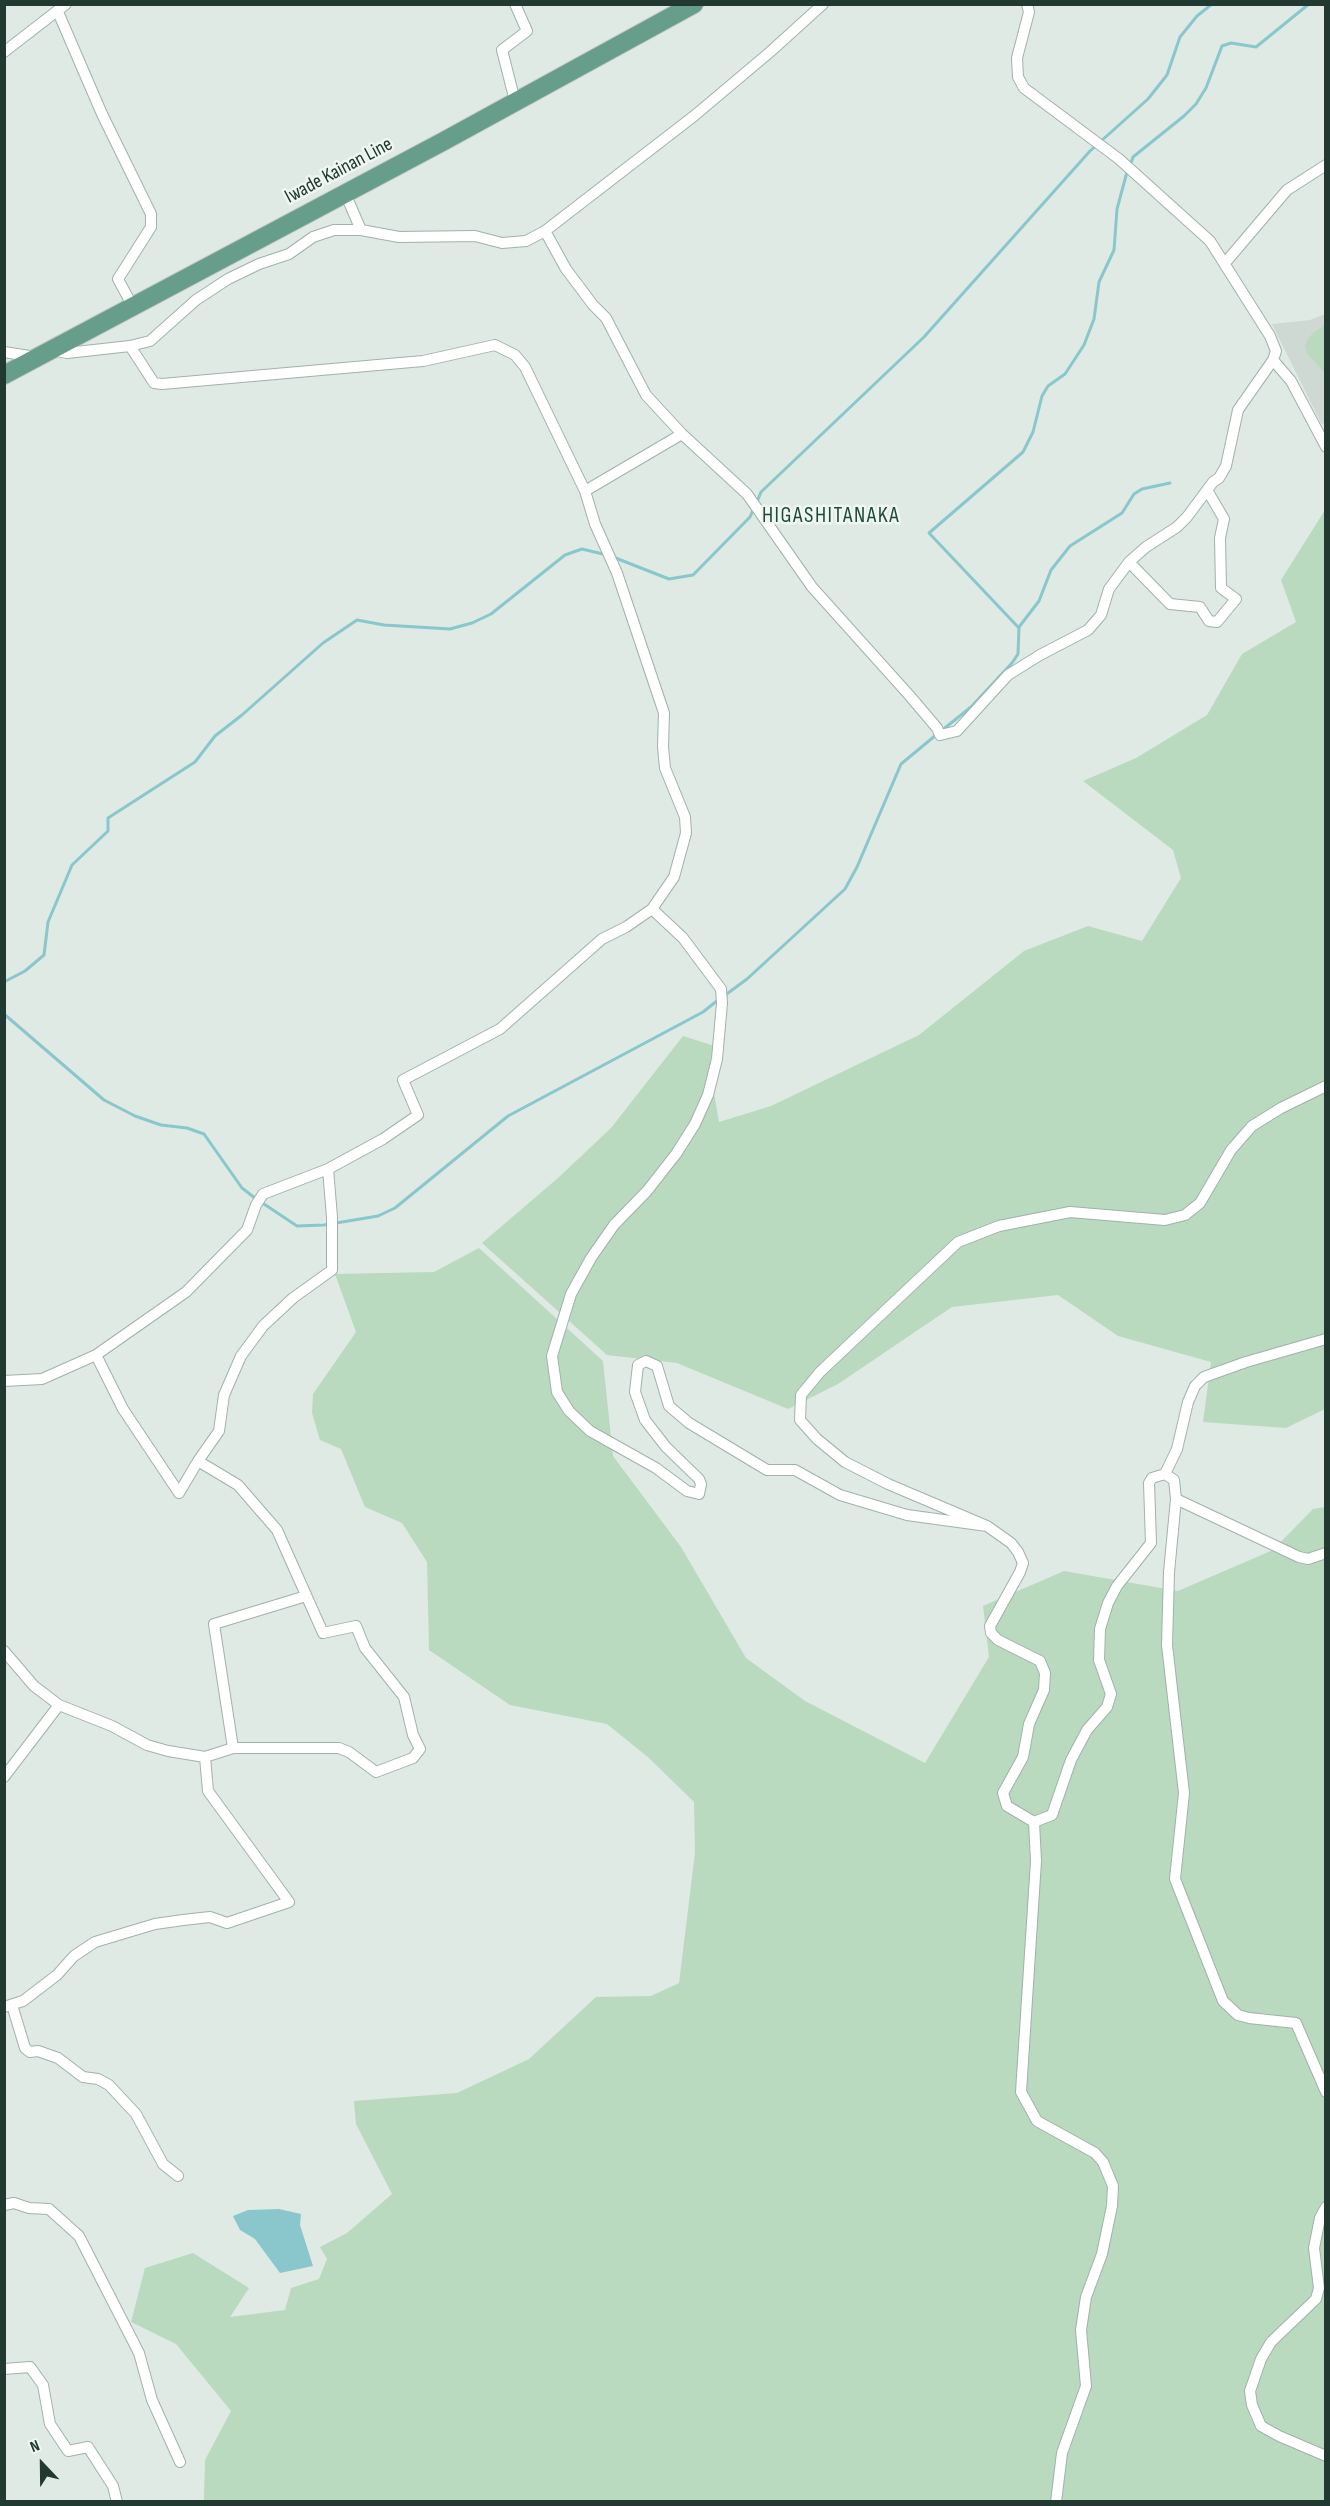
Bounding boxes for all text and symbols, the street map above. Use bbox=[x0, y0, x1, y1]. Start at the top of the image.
street label: Iwade Kainan Line bbox=[281, 133, 397, 209]
district label: HIGASHITANAKA bbox=[762, 503, 900, 529]
north arrow bbox=[12, 2434, 72, 2494]
text: N bbox=[28, 2436, 43, 2457]

